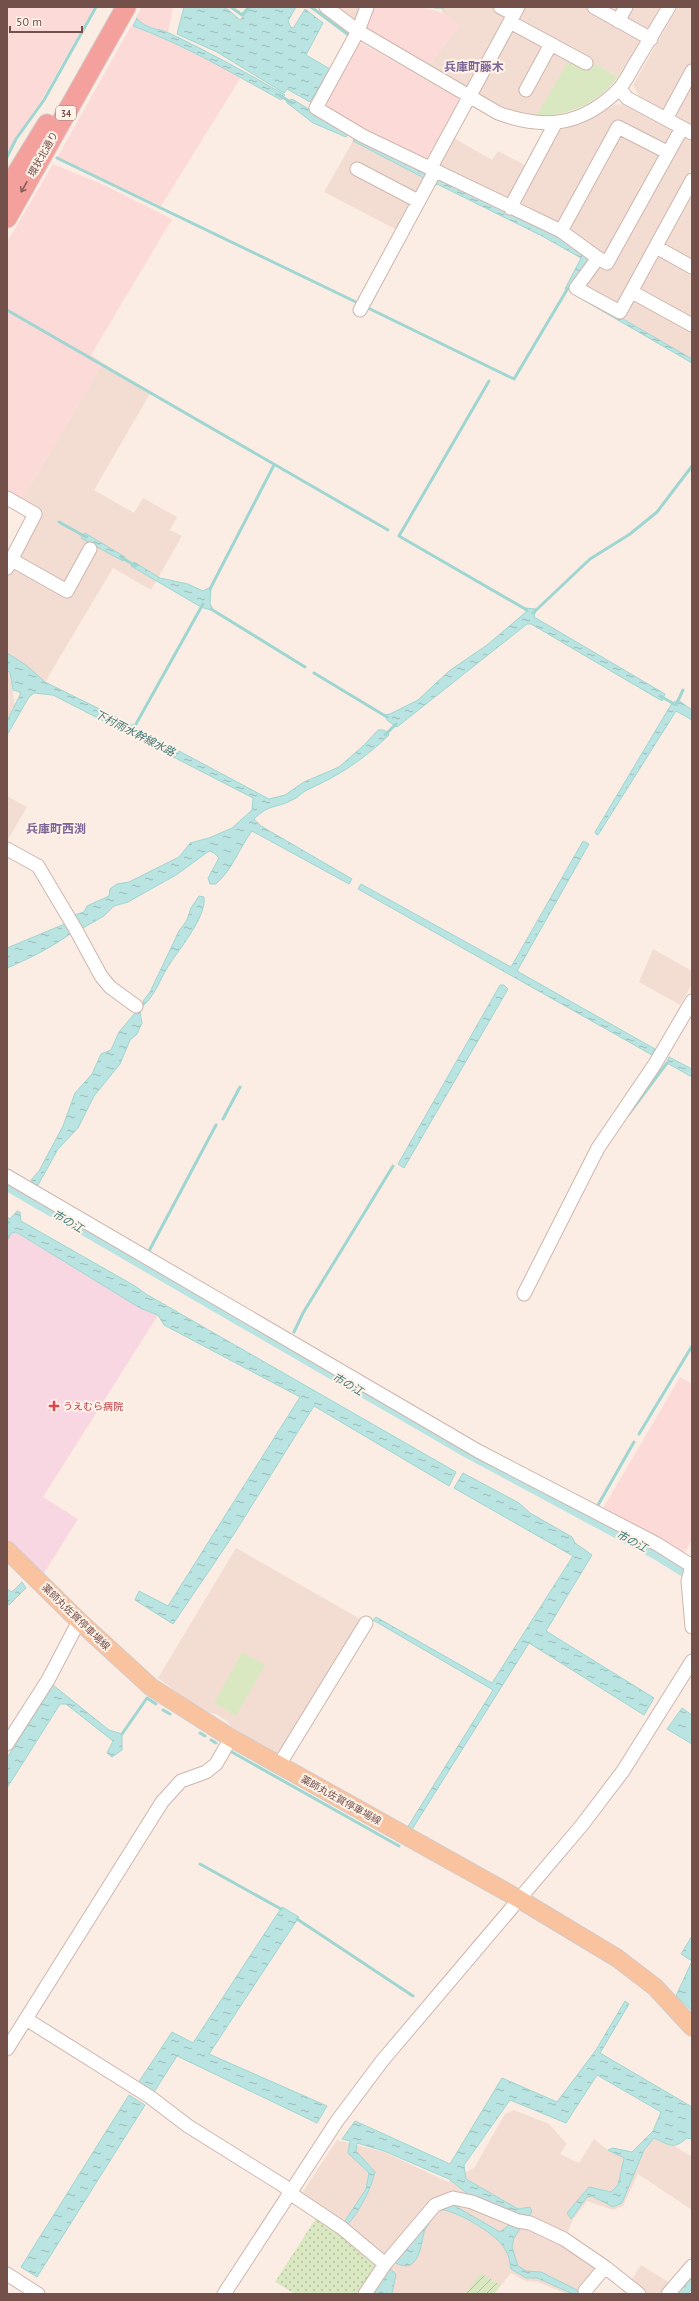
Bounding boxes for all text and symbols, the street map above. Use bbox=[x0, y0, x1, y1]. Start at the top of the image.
scale bar bbox=[10, 8, 82, 34]
text: 50 m bbox=[16, 14, 42, 29]
district label: 兵庫町藤木 bbox=[444, 59, 504, 74]
road number: 34 bbox=[56, 106, 76, 120]
street label: 環状北通り bbox=[25, 129, 61, 179]
one-way arrow bbox=[20, 181, 28, 193]
water label: 下村雨水幹線水路 bbox=[93, 707, 178, 760]
district label: 兵庫町西渕 bbox=[26, 821, 86, 836]
water label: 市の江 bbox=[50, 1207, 87, 1236]
water label: 市の江 bbox=[330, 1370, 367, 1399]
marker: うえむら病院 bbox=[48, 1400, 60, 1412]
place label: うえむら病院 bbox=[63, 1400, 123, 1413]
water label: 市の江 bbox=[614, 1527, 651, 1555]
street label: 薬師丸佐賀停車場線 bbox=[39, 1581, 113, 1653]
street label: 薬師丸佐賀停車場線 bbox=[298, 1772, 384, 1828]

